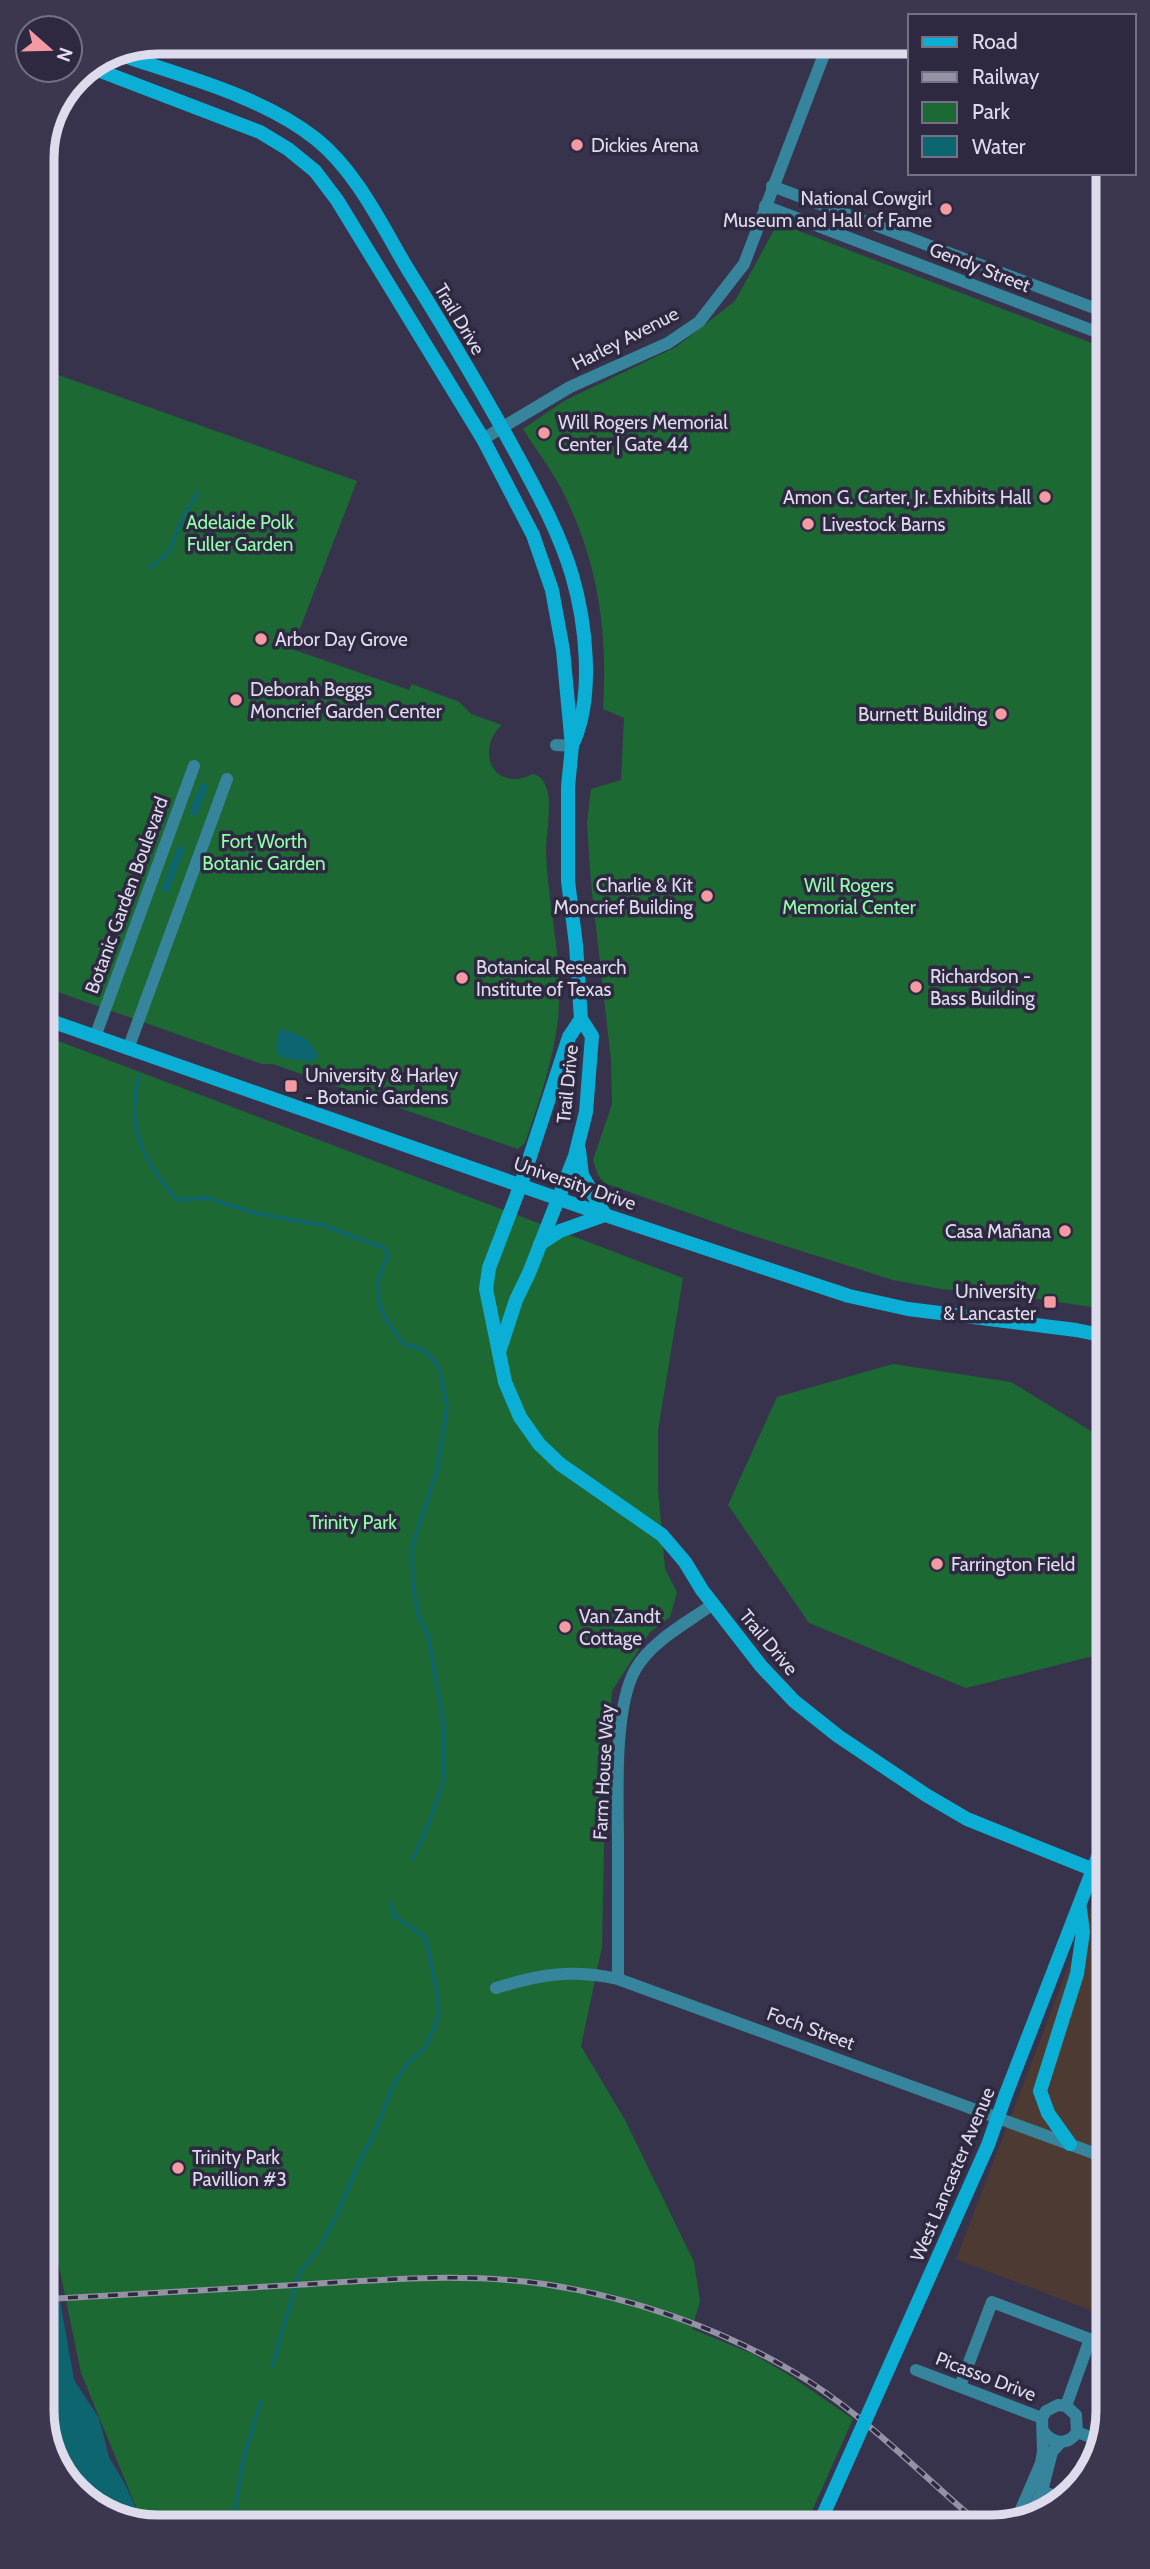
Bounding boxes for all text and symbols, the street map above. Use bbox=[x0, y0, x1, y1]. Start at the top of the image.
north arrow bbox=[14, 14, 84, 84]
legend bbox=[908, 14, 1136, 175]
text: Road bbox=[972, 29, 1018, 54]
text: N bbox=[51, 44, 78, 65]
text: Railway bbox=[972, 64, 1040, 89]
text: Park bbox=[972, 99, 1010, 124]
place label: Dickies Arena bbox=[591, 134, 699, 157]
text: Water bbox=[972, 134, 1026, 159]
marker: Dickies Arena bbox=[569, 137, 585, 153]
place label: National Cowgirl Museum and Hall of Fame bbox=[723, 187, 933, 232]
marker: National Cowgirl Museum and Hall of Fame bbox=[938, 201, 954, 217]
street label: Gendy Street bbox=[926, 238, 1034, 297]
street label: Trail Drive bbox=[429, 280, 490, 359]
street label: Harley Avenue bbox=[568, 302, 683, 375]
place label: Will Rogers Memorial Center | Gate 44 bbox=[558, 411, 728, 456]
marker: Will Rogers Memorial Center | Gate 44 bbox=[536, 425, 552, 441]
place label: Amon G. Carter, Jr. Exhibits Hall bbox=[783, 486, 1032, 509]
marker: Amon G. Carter, Jr. Exhibits Hall bbox=[1037, 489, 1053, 505]
park label: Adelaide Polk Fuller Garden bbox=[186, 511, 294, 556]
place label: Livestock Barns bbox=[822, 513, 946, 536]
marker: Livestock Barns bbox=[800, 516, 816, 532]
place label: Arbor Day Grove bbox=[275, 628, 408, 651]
marker: Arbor Day Grove bbox=[253, 631, 269, 647]
place label: Deborah Beggs Moncrief Garden Center bbox=[250, 678, 442, 723]
marker: Deborah Beggs Moncrief Garden Center bbox=[228, 692, 244, 708]
place label: Burnett Building bbox=[858, 703, 988, 726]
marker: Burnett Building bbox=[993, 706, 1009, 722]
street label: Botanic Garden Boulevard bbox=[80, 794, 173, 997]
park label: Fort Worth Botanic Garden bbox=[202, 830, 326, 875]
place label: Charlie & Kit Moncrief Building bbox=[554, 874, 694, 919]
park label: Will Rogers Memorial Center bbox=[782, 874, 916, 919]
marker: Charlie & Kit Moncrief Building bbox=[699, 888, 715, 904]
place label: Botanical Research Institute of Texas bbox=[476, 956, 627, 1001]
place label: Richardson - Bass Building bbox=[930, 965, 1035, 1010]
marker: Botanical Research Institute of Texas bbox=[454, 970, 470, 986]
marker: Richardson - Bass Building bbox=[908, 979, 924, 995]
street label: Trail Drive bbox=[552, 1043, 583, 1124]
place label: University & Harley - Botanic Gardens bbox=[305, 1064, 458, 1109]
marker: University & Harley - Botanic Gardens bbox=[283, 1078, 299, 1094]
street label: University Drive bbox=[511, 1152, 639, 1215]
place label: Casa Mañana bbox=[945, 1220, 1051, 1243]
marker: Casa Mañana bbox=[1057, 1223, 1073, 1239]
place label: University & Lancaster bbox=[943, 1280, 1036, 1325]
marker: University & Lancaster bbox=[1042, 1294, 1058, 1310]
park label: Trinity Park bbox=[309, 1511, 397, 1534]
place label: Farrington Field bbox=[951, 1553, 1075, 1576]
marker: Farrington Field bbox=[929, 1556, 945, 1572]
place label: Van Zandt Cottage bbox=[579, 1605, 661, 1650]
street label: Trail Drive bbox=[734, 1605, 803, 1680]
marker: Van Zandt Cottage bbox=[557, 1619, 573, 1635]
street label: Farm House Way bbox=[588, 1703, 619, 1840]
street label: Foch Street bbox=[764, 2002, 858, 2055]
street label: West Lancaster Avenue bbox=[905, 2083, 1000, 2265]
place label: Trinity Park Pavillion #3 bbox=[192, 2146, 287, 2191]
marker: Trinity Park Pavillion #3 bbox=[170, 2160, 186, 2176]
street label: Picasso Drive bbox=[932, 2347, 1039, 2406]

